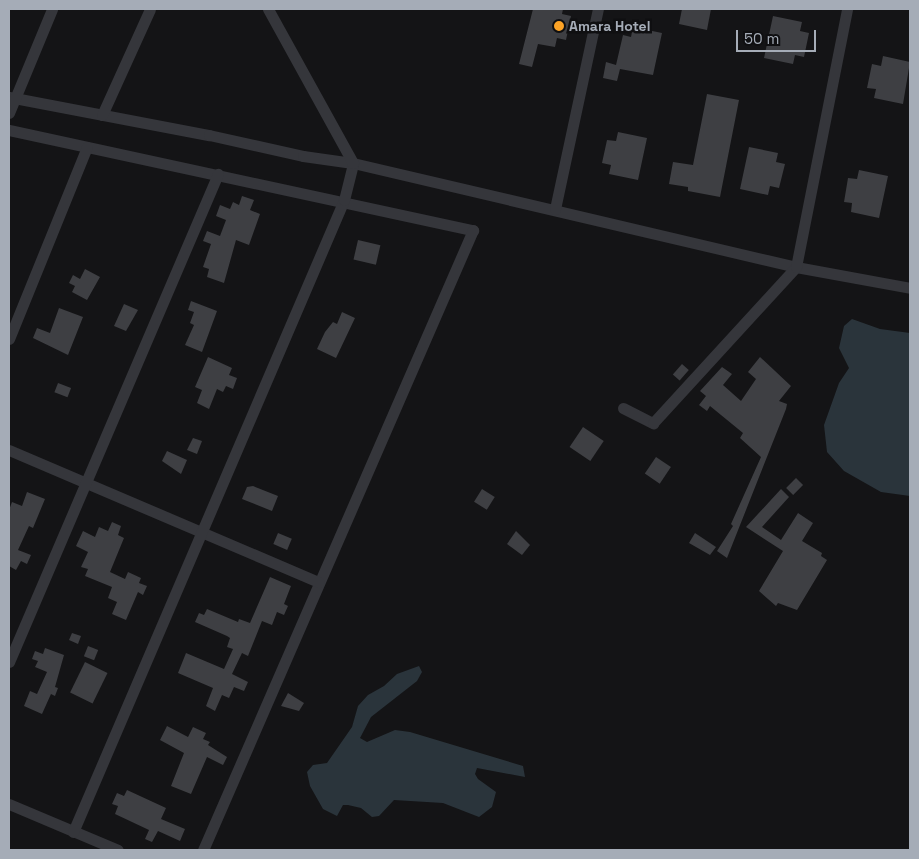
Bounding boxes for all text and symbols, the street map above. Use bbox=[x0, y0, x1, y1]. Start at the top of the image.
place label: Amara Hotel bbox=[569, 18, 650, 34]
marker: Amara Hotel bbox=[553, 20, 565, 32]
scale bar bbox=[739, 20, 819, 52]
text: 50 m bbox=[744, 29, 779, 48]

